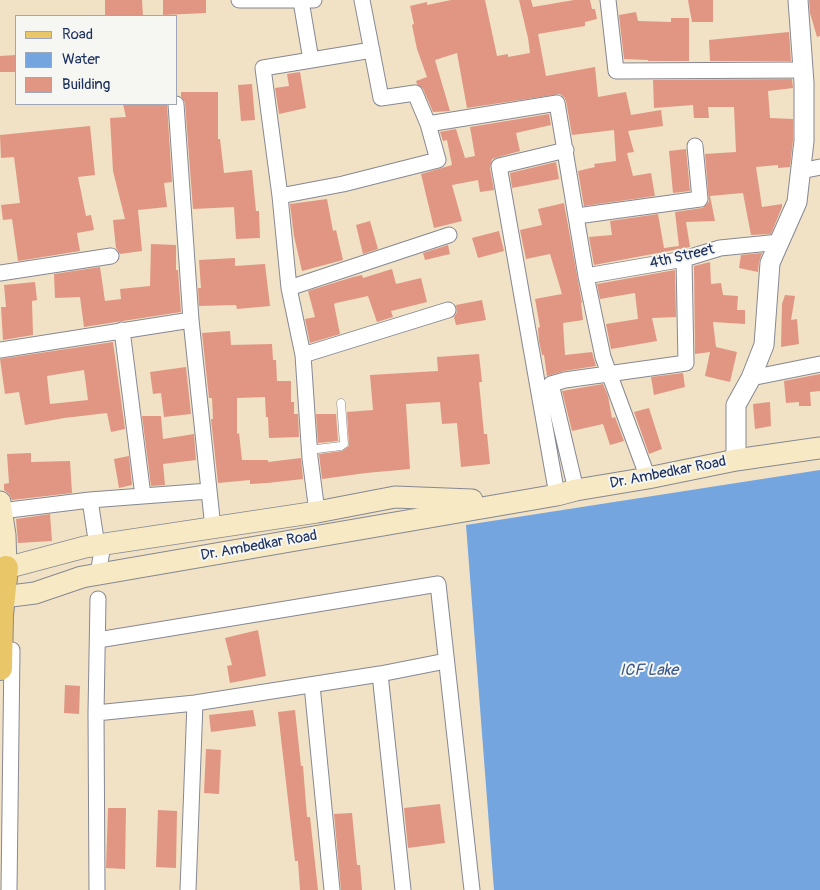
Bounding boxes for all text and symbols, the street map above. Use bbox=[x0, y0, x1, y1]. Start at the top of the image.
legend bbox=[15, 15, 178, 105]
text: Road bbox=[62, 25, 93, 44]
text: Water bbox=[62, 50, 100, 69]
text: Building bbox=[62, 75, 110, 94]
street label: 4th Street bbox=[648, 241, 716, 273]
street label: Dr. Ambedkar Road bbox=[608, 453, 728, 493]
street label: Dr. Ambedkar Road bbox=[199, 527, 319, 565]
water label: ICF Lake bbox=[620, 661, 678, 681]

